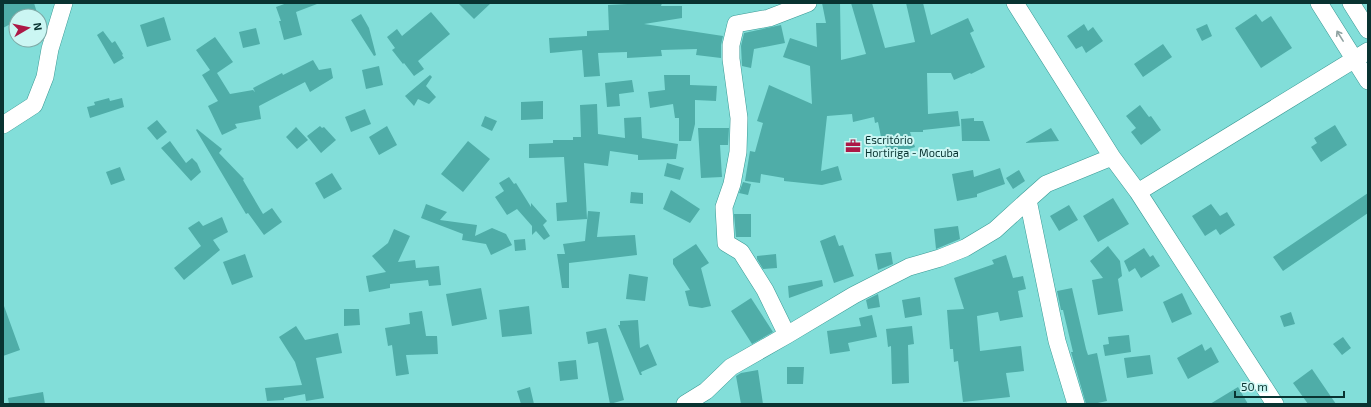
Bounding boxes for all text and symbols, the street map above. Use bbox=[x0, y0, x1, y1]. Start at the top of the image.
north arrow bbox=[8, 8, 48, 48]
text: N bbox=[31, 21, 45, 31]
one-way arrow bbox=[1335, 30, 1343, 42]
place label: Escritório Hortiriga - Mocuba bbox=[865, 133, 959, 159]
office icon: Escritório Hortiriga - Mocuba bbox=[844, 137, 862, 155]
scale bar bbox=[1235, 373, 1344, 399]
text: 50 m bbox=[1241, 379, 1268, 393]

